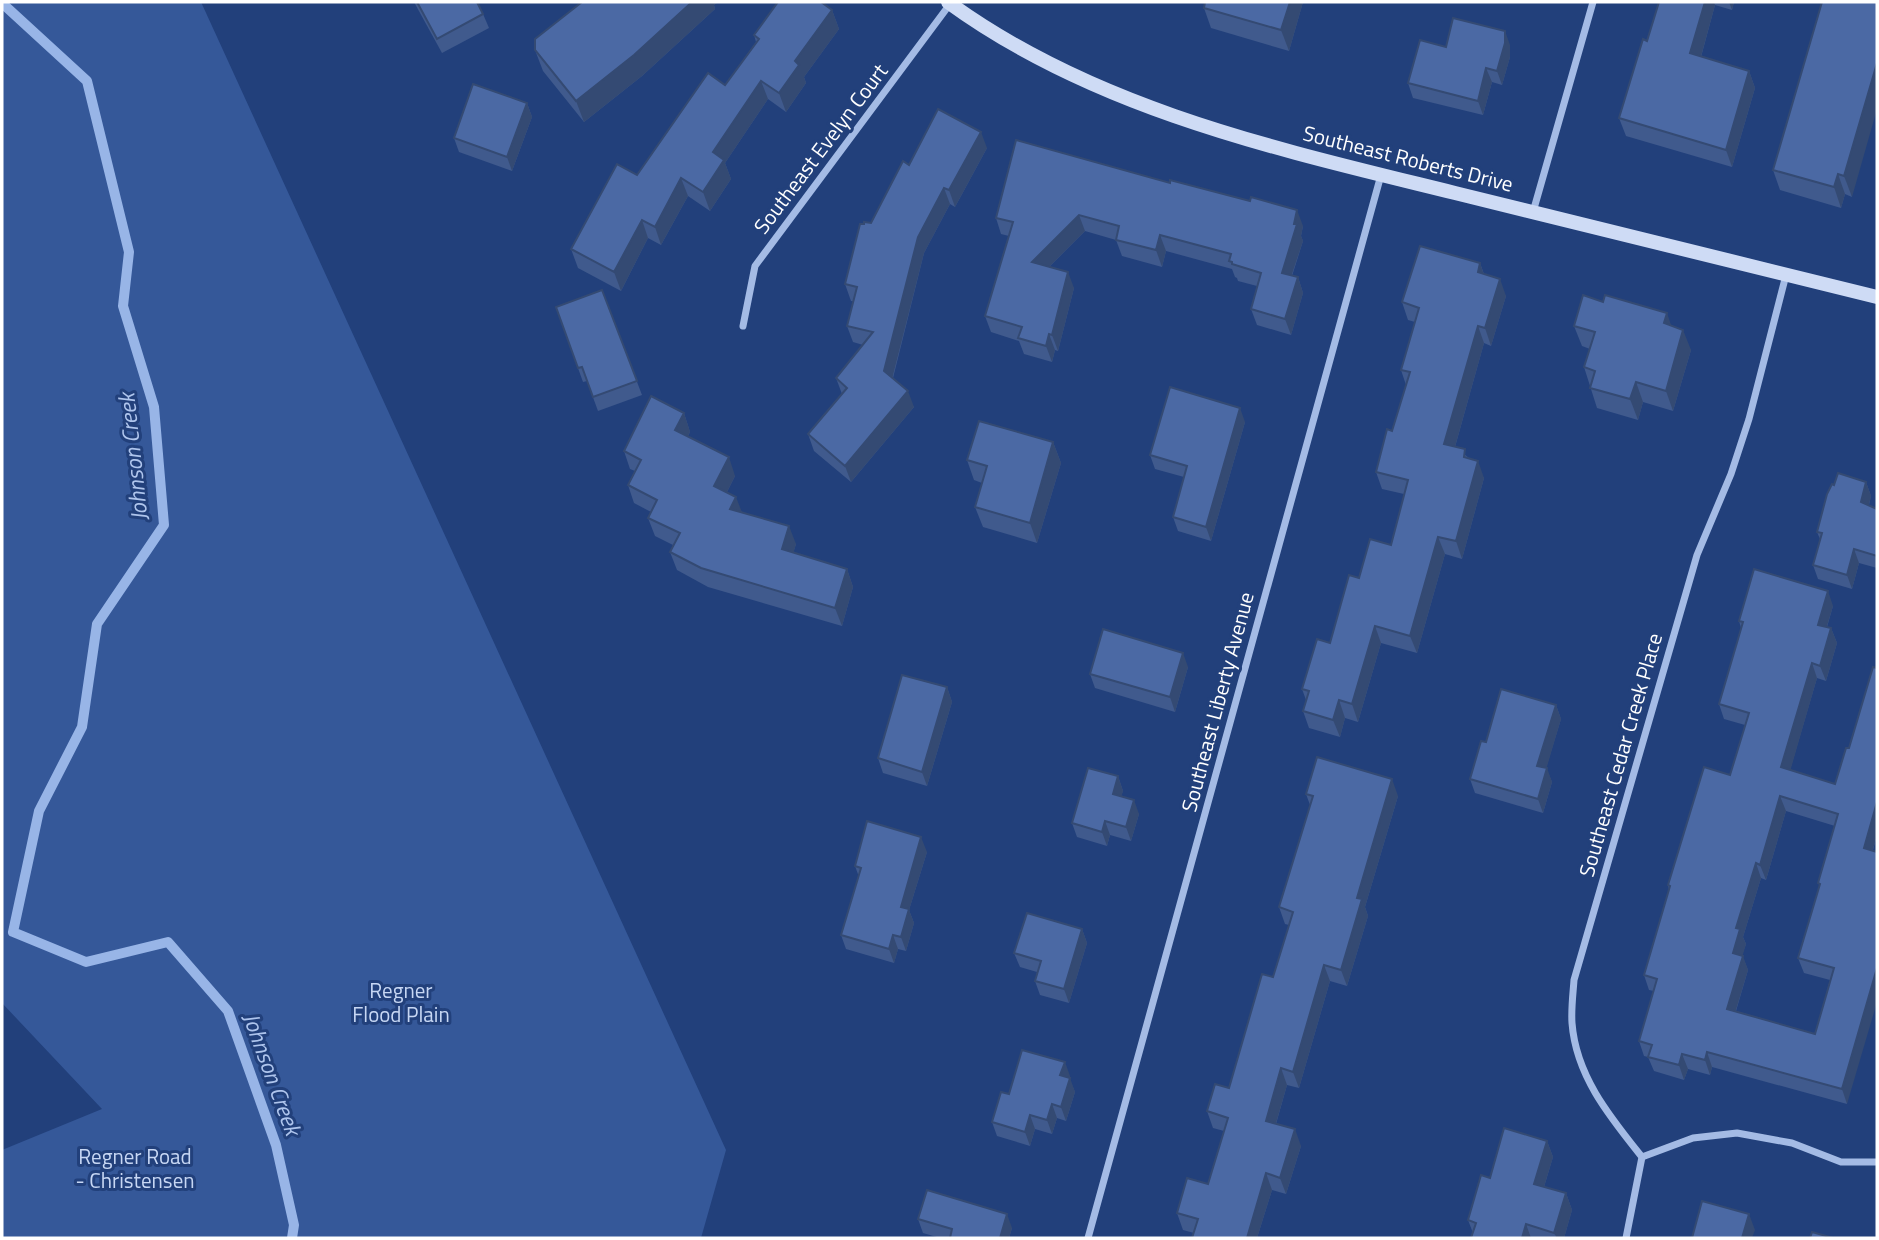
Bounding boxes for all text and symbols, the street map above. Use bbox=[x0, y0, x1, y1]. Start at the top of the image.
street label: Southeast Evelyn Court bbox=[745, 56, 895, 240]
street label: Southeast Roberts Drive bbox=[1300, 116, 1517, 200]
water label: Johnson Creek bbox=[108, 389, 157, 523]
street label: Southeast Liberty Avenue bbox=[1172, 588, 1262, 815]
street label: Southeast Cedar Creek Place bbox=[1570, 629, 1670, 880]
park label: Regner Flood Plain bbox=[352, 974, 450, 1030]
water label: Johnson Creek bbox=[234, 1008, 312, 1143]
park label: Regner Road - Christensen bbox=[75, 1140, 195, 1196]

